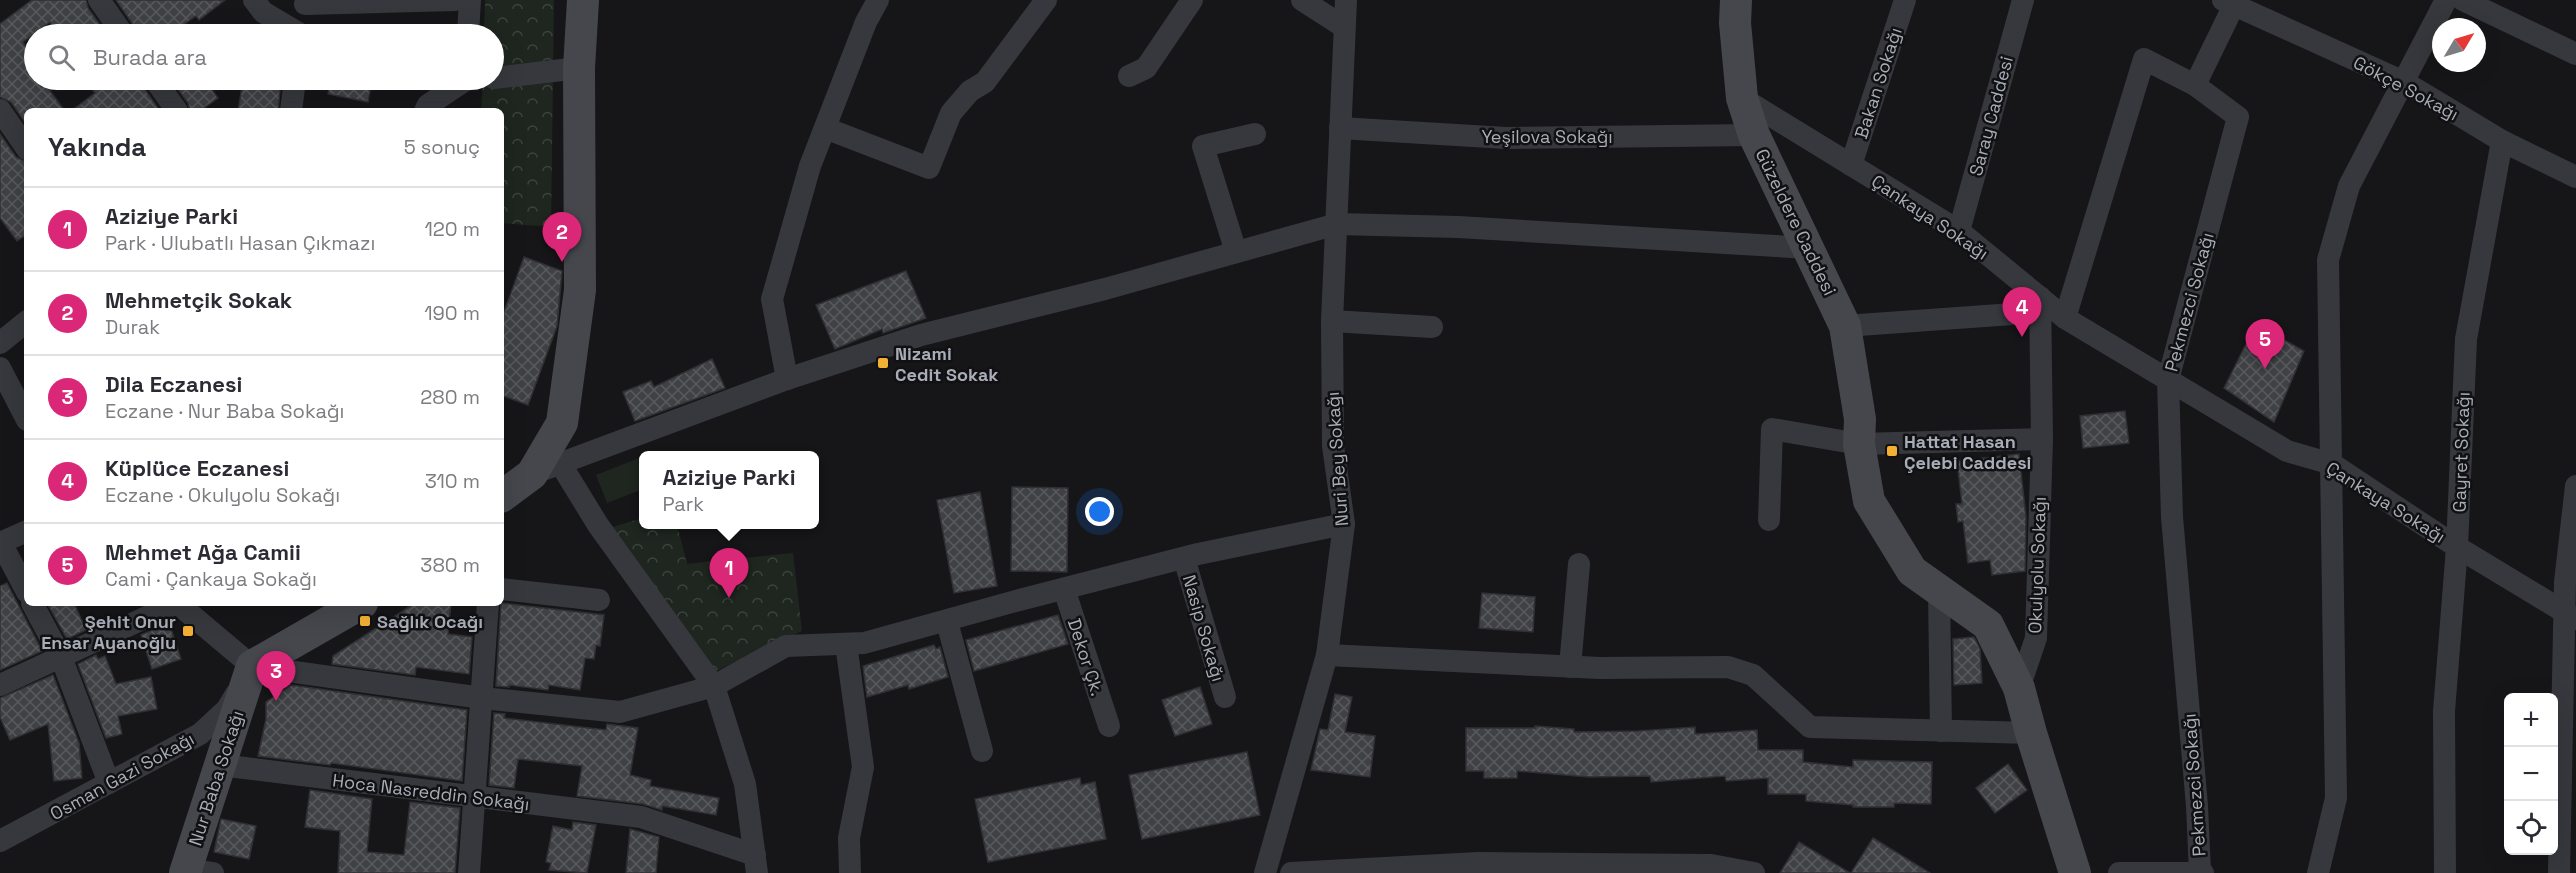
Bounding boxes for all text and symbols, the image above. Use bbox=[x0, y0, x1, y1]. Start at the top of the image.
north arrow bbox=[2432, 18, 2486, 72]
search box bbox=[24, 24, 504, 90]
street label: Bakan Sokağı bbox=[1849, 25, 1907, 141]
icon: search bbox=[45, 41, 78, 74]
text: Burada ara bbox=[93, 43, 207, 71]
street label: Gökçe Sokağı bbox=[2349, 51, 2463, 125]
street label: Saray Caddesi bbox=[1964, 54, 2018, 178]
street label: Yeşilova Sokağı bbox=[1481, 125, 1613, 148]
text: Yakında bbox=[48, 130, 146, 164]
text: 5 sonuç bbox=[404, 134, 480, 160]
street label: Güzeldere Caddesi bbox=[1751, 145, 1841, 299]
street label: Çankaya Sokağı bbox=[1867, 169, 1993, 265]
text: Aziziye Parki bbox=[105, 202, 238, 230]
pin: 2 bbox=[542, 212, 582, 262]
text: 1 bbox=[63, 216, 72, 242]
text: 120 m bbox=[424, 216, 480, 242]
text: Park · Ulubatlı Hasan Çıkmazı bbox=[105, 230, 375, 256]
street label: Pekmezci Sokağı bbox=[2159, 230, 2219, 374]
text: Mehmetçik Sokak bbox=[105, 286, 292, 314]
pin: 4 bbox=[2002, 288, 2042, 337]
text: 2 bbox=[62, 300, 73, 326]
text: 190 m bbox=[424, 300, 480, 326]
text: Durak bbox=[105, 314, 160, 340]
pin: 5 bbox=[2246, 320, 2284, 369]
place label: Nizami Cedit Sokak bbox=[895, 342, 998, 386]
marker: Nizami Cedit Sokak bbox=[876, 356, 890, 370]
text: Dila Eczanesi bbox=[105, 370, 242, 398]
text: 3 bbox=[61, 384, 74, 410]
text: 280 m bbox=[420, 384, 480, 410]
street label: Nuri Bey Sokağı bbox=[1321, 391, 1353, 527]
street label: Gayret Sokağı bbox=[2447, 391, 2475, 513]
text: Eczane · Nur Baba Sokağı bbox=[105, 398, 344, 424]
place label: Hattat Hasan Çelebi Caddesi bbox=[1904, 430, 2031, 474]
marker: Hattat Hasan Çelebi Caddesi bbox=[1885, 444, 1899, 458]
popup bbox=[639, 451, 819, 529]
text: Küplüce Eczanesi bbox=[105, 454, 289, 482]
street label: Çankaya Sokağı bbox=[2322, 456, 2450, 548]
text: Aziziye Parki bbox=[662, 463, 796, 491]
text: 4 bbox=[61, 468, 74, 494]
text: 310 m bbox=[425, 468, 480, 494]
text: Eczane · Okulyolu Sokağı bbox=[105, 482, 340, 508]
text: Park bbox=[662, 491, 704, 517]
street label: Okulyolu Sokağı bbox=[2023, 496, 2051, 634]
your location bbox=[1085, 497, 1114, 526]
text: Mehmet Ağa Camii bbox=[105, 538, 301, 566]
pin: 1 bbox=[710, 548, 748, 598]
text: 5 bbox=[62, 552, 74, 578]
text: 380 m bbox=[420, 552, 480, 578]
text: Cami · Çankaya Sokağı bbox=[105, 566, 317, 592]
street label: Nasip Sokağı bbox=[1178, 572, 1230, 684]
place label: Şehit Onur Ensar Ayanoğlu bbox=[41, 610, 176, 654]
place label: Sağlık Ocağı bbox=[377, 610, 483, 633]
marker: Sağlık Ocağı bbox=[358, 614, 372, 628]
street label: Dekor Çk. bbox=[1063, 615, 1109, 699]
marker: Şehit Onur Ensar Ayanoğlu bbox=[181, 624, 195, 638]
pin: 3 bbox=[256, 652, 296, 701]
map controls bbox=[2504, 693, 2558, 855]
button: + bbox=[2504, 693, 2558, 747]
street label: Nur Baba Sokağı bbox=[183, 707, 249, 849]
street label: Pekmezci Sokağı bbox=[2178, 713, 2210, 857]
street label: Osman Gazi Sokağı bbox=[46, 727, 198, 825]
button: − bbox=[2504, 747, 2558, 801]
street label: Hoca Nasreddin Sokağı bbox=[331, 768, 531, 816]
button: locate bbox=[2504, 801, 2558, 855]

